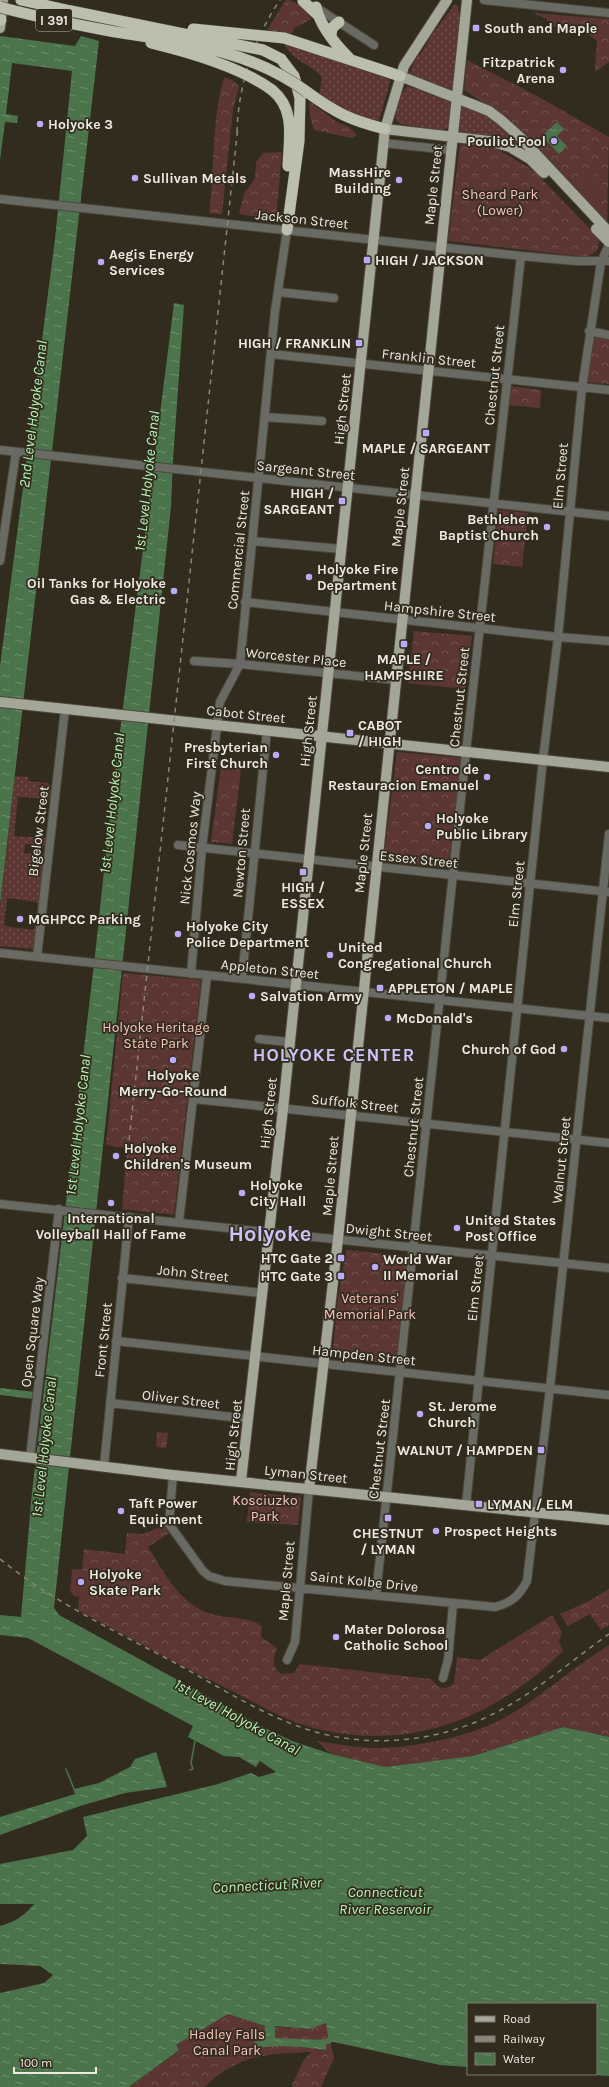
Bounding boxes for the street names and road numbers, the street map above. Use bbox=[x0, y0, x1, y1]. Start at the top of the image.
road number: I 391 bbox=[36, 9, 72, 31]
street label: Maple Street bbox=[421, 144, 446, 226]
street label: Jackson Street bbox=[254, 206, 349, 233]
street label: Chestnut Street bbox=[481, 324, 508, 426]
street label: Franklin Street bbox=[381, 345, 477, 372]
street label: High Street bbox=[330, 373, 355, 446]
street label: Elm Street bbox=[549, 442, 572, 510]
street label: Sargeant Street bbox=[256, 457, 356, 484]
street label: Maple Street bbox=[388, 466, 413, 548]
street label: Commercial Street bbox=[224, 490, 253, 610]
street label: Hampshire Street bbox=[383, 597, 497, 626]
street label: Worcester Place bbox=[245, 644, 347, 671]
street label: Chestnut Street bbox=[446, 646, 473, 748]
street label: High Street bbox=[296, 695, 321, 768]
street label: Cabot Street bbox=[206, 702, 286, 727]
street label: Bigelow Street bbox=[24, 785, 53, 877]
street label: Nick Cosmos Way bbox=[176, 790, 205, 905]
street label: Newton Street bbox=[229, 807, 254, 899]
street label: Maple Street bbox=[351, 812, 376, 894]
street label: Essex Street bbox=[379, 847, 459, 872]
street label: Elm Street bbox=[505, 860, 528, 928]
street label: Appleton Street bbox=[220, 956, 320, 983]
street label: Chestnut Street bbox=[400, 1076, 427, 1178]
street label: High Street bbox=[256, 1077, 281, 1150]
street label: Suffolk Street bbox=[310, 1090, 399, 1117]
street label: Walnut Street bbox=[548, 1116, 575, 1205]
street label: Maple Street bbox=[319, 1135, 342, 1217]
street label: Dwight Street bbox=[345, 1220, 433, 1245]
street label: Elm Street bbox=[464, 1254, 487, 1322]
street label: John Street bbox=[156, 1261, 230, 1286]
street label: Open Square Way bbox=[17, 1276, 48, 1388]
street label: Front Street bbox=[91, 1302, 116, 1378]
street label: Hampden Street bbox=[311, 1342, 417, 1369]
street label: Oliver Street bbox=[141, 1386, 221, 1413]
street label: Chestnut Street bbox=[365, 1398, 394, 1500]
street label: High Street bbox=[221, 1399, 246, 1472]
street label: Lyman Street bbox=[263, 1462, 348, 1487]
street label: Maple Street bbox=[275, 1540, 298, 1622]
street label: Saint Kolbe Drive bbox=[309, 1567, 419, 1596]

